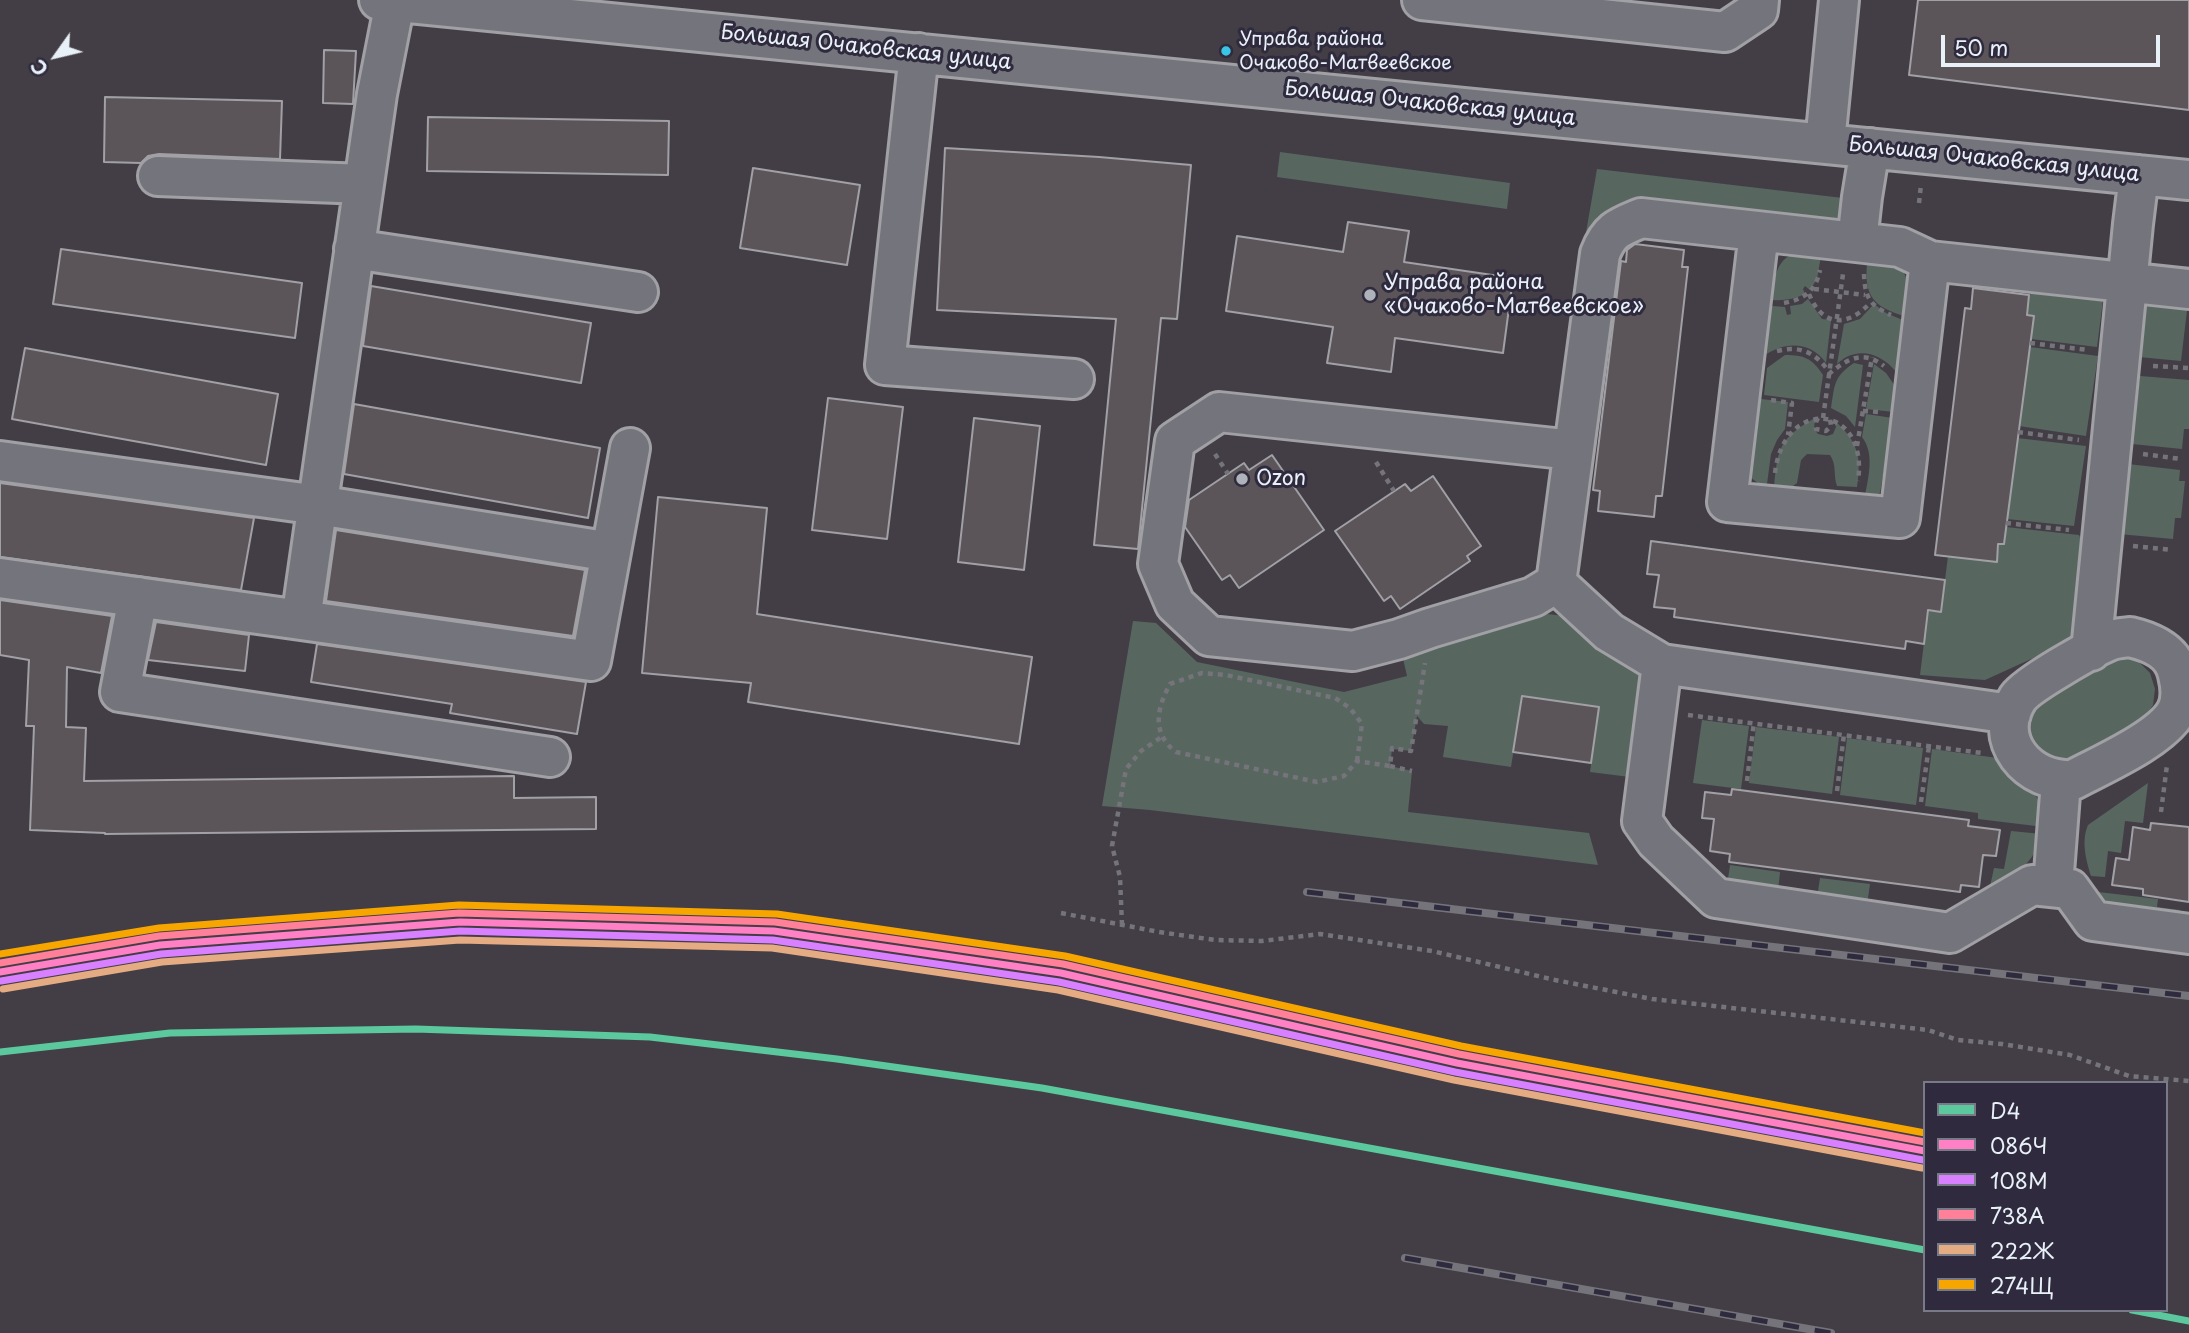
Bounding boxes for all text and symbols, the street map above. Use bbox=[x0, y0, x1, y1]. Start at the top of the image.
street label: Большая Очаковская улица bbox=[719, 20, 1013, 76]
north arrow bbox=[21, 21, 91, 91]
scale bar bbox=[1944, 21, 2163, 65]
place label: Управа района Очаково-Матвеевское bbox=[1239, 29, 1452, 73]
text: 50 m bbox=[1954, 31, 2008, 63]
marker: Управа района Очаково-Матвеевское bbox=[1219, 44, 1233, 58]
text: С bbox=[23, 54, 54, 82]
street label: Большая Очаковская улица bbox=[1283, 76, 1577, 132]
street label: Большая Очаковская улица bbox=[1847, 132, 2141, 188]
place label: Управа района «Очаково-Матвеевское» bbox=[1384, 270, 1644, 320]
marker: Управа района «Очаково-Матвеевское» bbox=[1362, 287, 1378, 303]
place label: Ozon bbox=[1256, 466, 1306, 492]
marker: Ozon bbox=[1234, 471, 1250, 487]
legend bbox=[1923, 1081, 2168, 1312]
text: D4 bbox=[1990, 1094, 2021, 1126]
text: 086Ч bbox=[1990, 1129, 2048, 1161]
text: 108М bbox=[1990, 1164, 2048, 1196]
text: 738А bbox=[1990, 1199, 2045, 1231]
text: 222Ж bbox=[1990, 1234, 2054, 1266]
text: 274Щ bbox=[1990, 1269, 2053, 1301]

